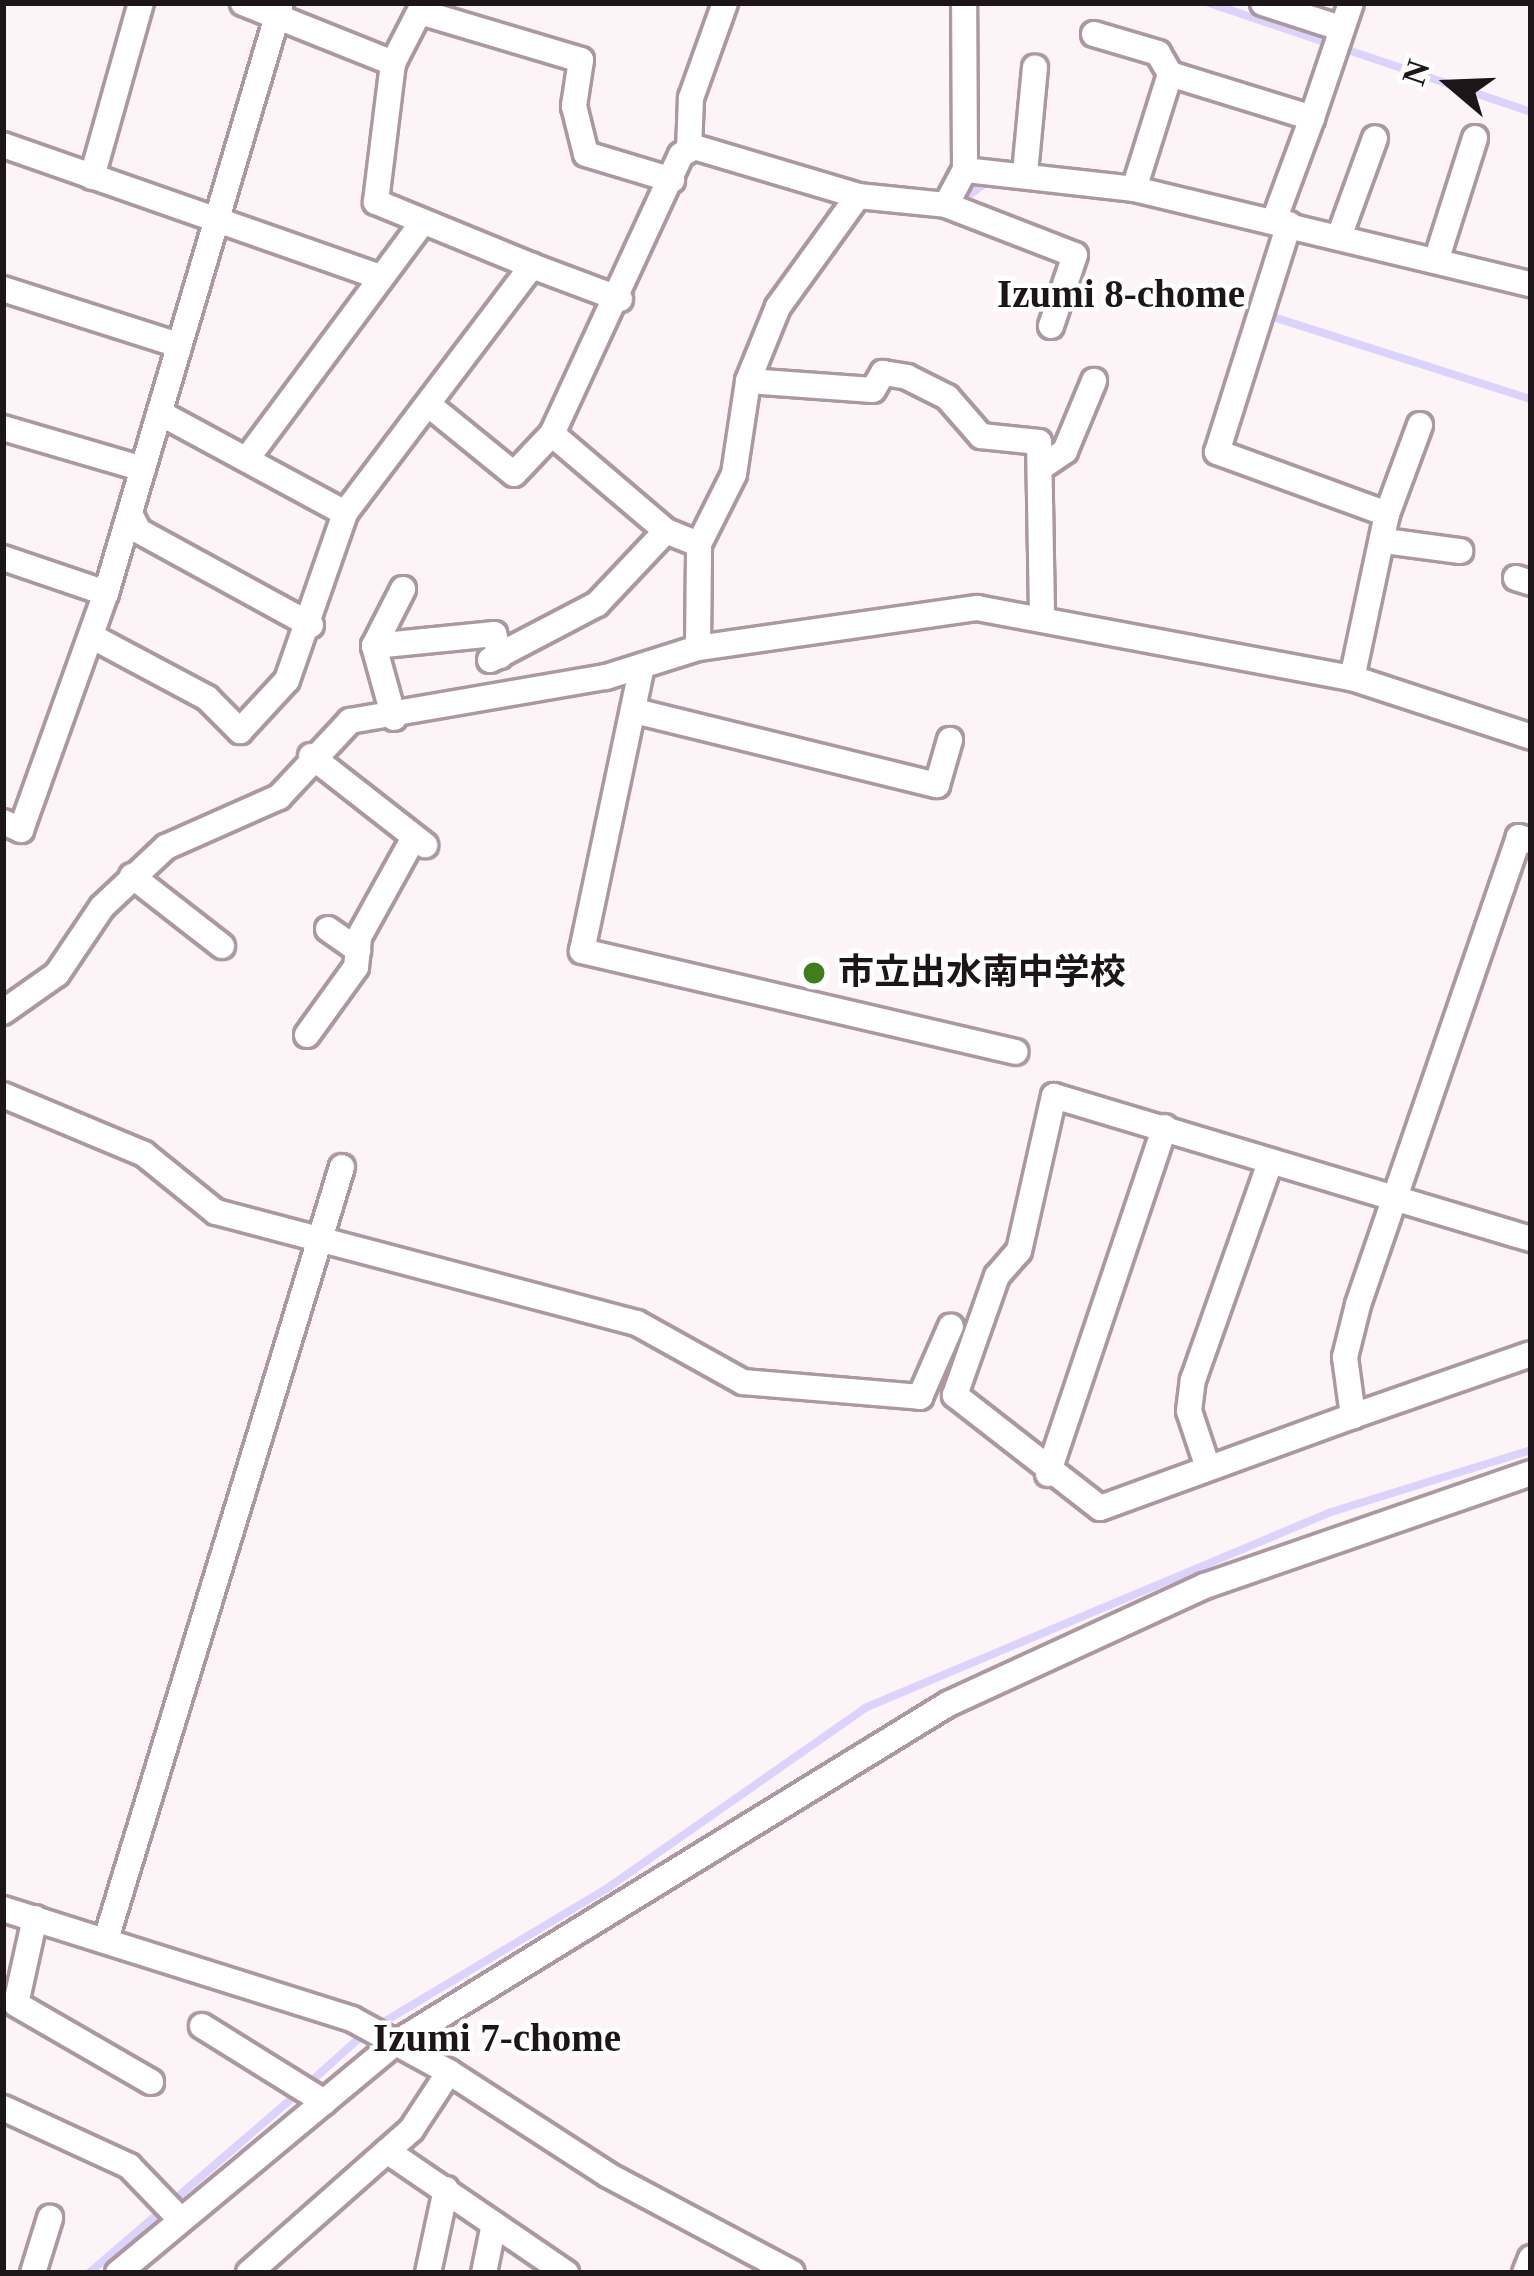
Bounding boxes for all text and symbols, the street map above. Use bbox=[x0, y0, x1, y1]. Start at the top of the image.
north arrow bbox=[1390, 24, 1510, 144]
text: N bbox=[1395, 55, 1437, 89]
district label: Izumi 8-chome bbox=[997, 271, 1245, 317]
place label: 市立出水南中学校 bbox=[838, 951, 1126, 995]
marker: 市立出水南中学校 bbox=[801, 960, 827, 986]
district label: Izumi 7-chome bbox=[373, 2015, 621, 2061]

